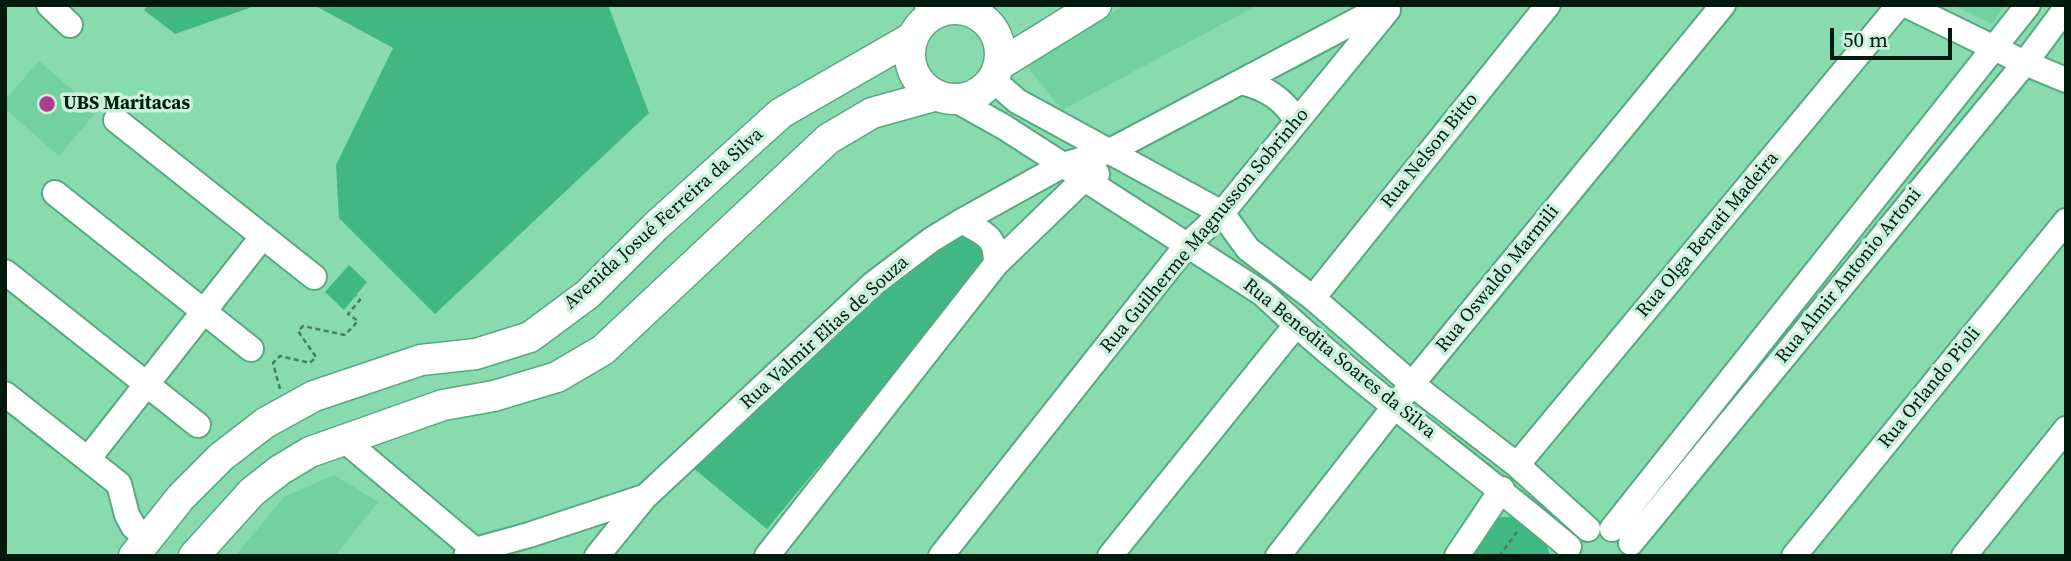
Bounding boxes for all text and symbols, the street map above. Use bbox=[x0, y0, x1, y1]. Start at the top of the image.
scale bar bbox=[1833, 14, 1955, 58]
text: 50 m bbox=[1843, 25, 1888, 54]
street label: Rua Nelson Bitto bbox=[1377, 89, 1483, 213]
place label: UBS Maritacas bbox=[63, 93, 190, 115]
marker: UBS Maritacas bbox=[37, 94, 57, 114]
street label: Rua Guilherme Magnusson Sobrinho bbox=[1096, 104, 1314, 358]
street label: Avenida Josué Ferreira da Silva bbox=[560, 123, 768, 315]
street label: Rua Olga Benati Madeira bbox=[1632, 148, 1784, 322]
street label: Rua Almir Antonio Artoni bbox=[1771, 184, 1927, 368]
street label: Rua Oswaldo Marmili bbox=[1432, 201, 1564, 357]
street label: Rua Valmir Elias de Souza bbox=[736, 251, 914, 415]
street label: Rua Benedita Soares da Silva bbox=[1238, 274, 1440, 444]
street label: Rua Orlando Pioli bbox=[1874, 323, 1986, 453]

